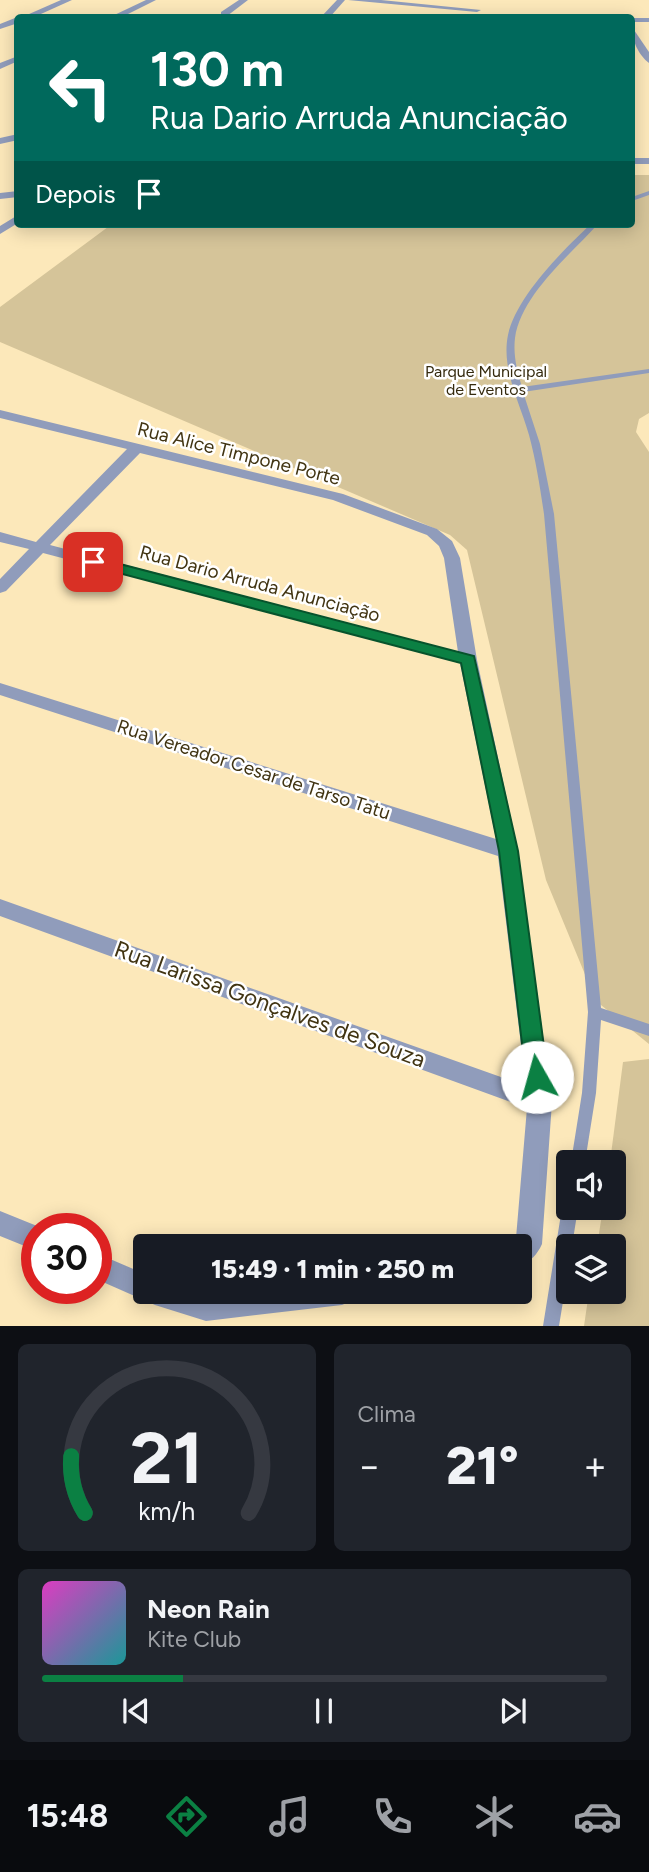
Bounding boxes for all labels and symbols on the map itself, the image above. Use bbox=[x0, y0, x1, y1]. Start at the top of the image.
park label: Parque Municipal de Eventos bbox=[425, 362, 547, 399]
street label: Rua Alice Timpone Porte bbox=[135, 417, 343, 490]
pin bbox=[63, 532, 123, 592]
street label: Rua Dario Arruda Anunciação bbox=[137, 540, 383, 627]
street label: Rua Vereador Cesar de Tarso Tatu bbox=[114, 714, 393, 825]
street label: Rua Larissa Gonçalves de Souza bbox=[111, 935, 429, 1073]
position arrow bbox=[500, 1040, 574, 1114]
speed limit sign: 30 bbox=[21, 1213, 112, 1304]

